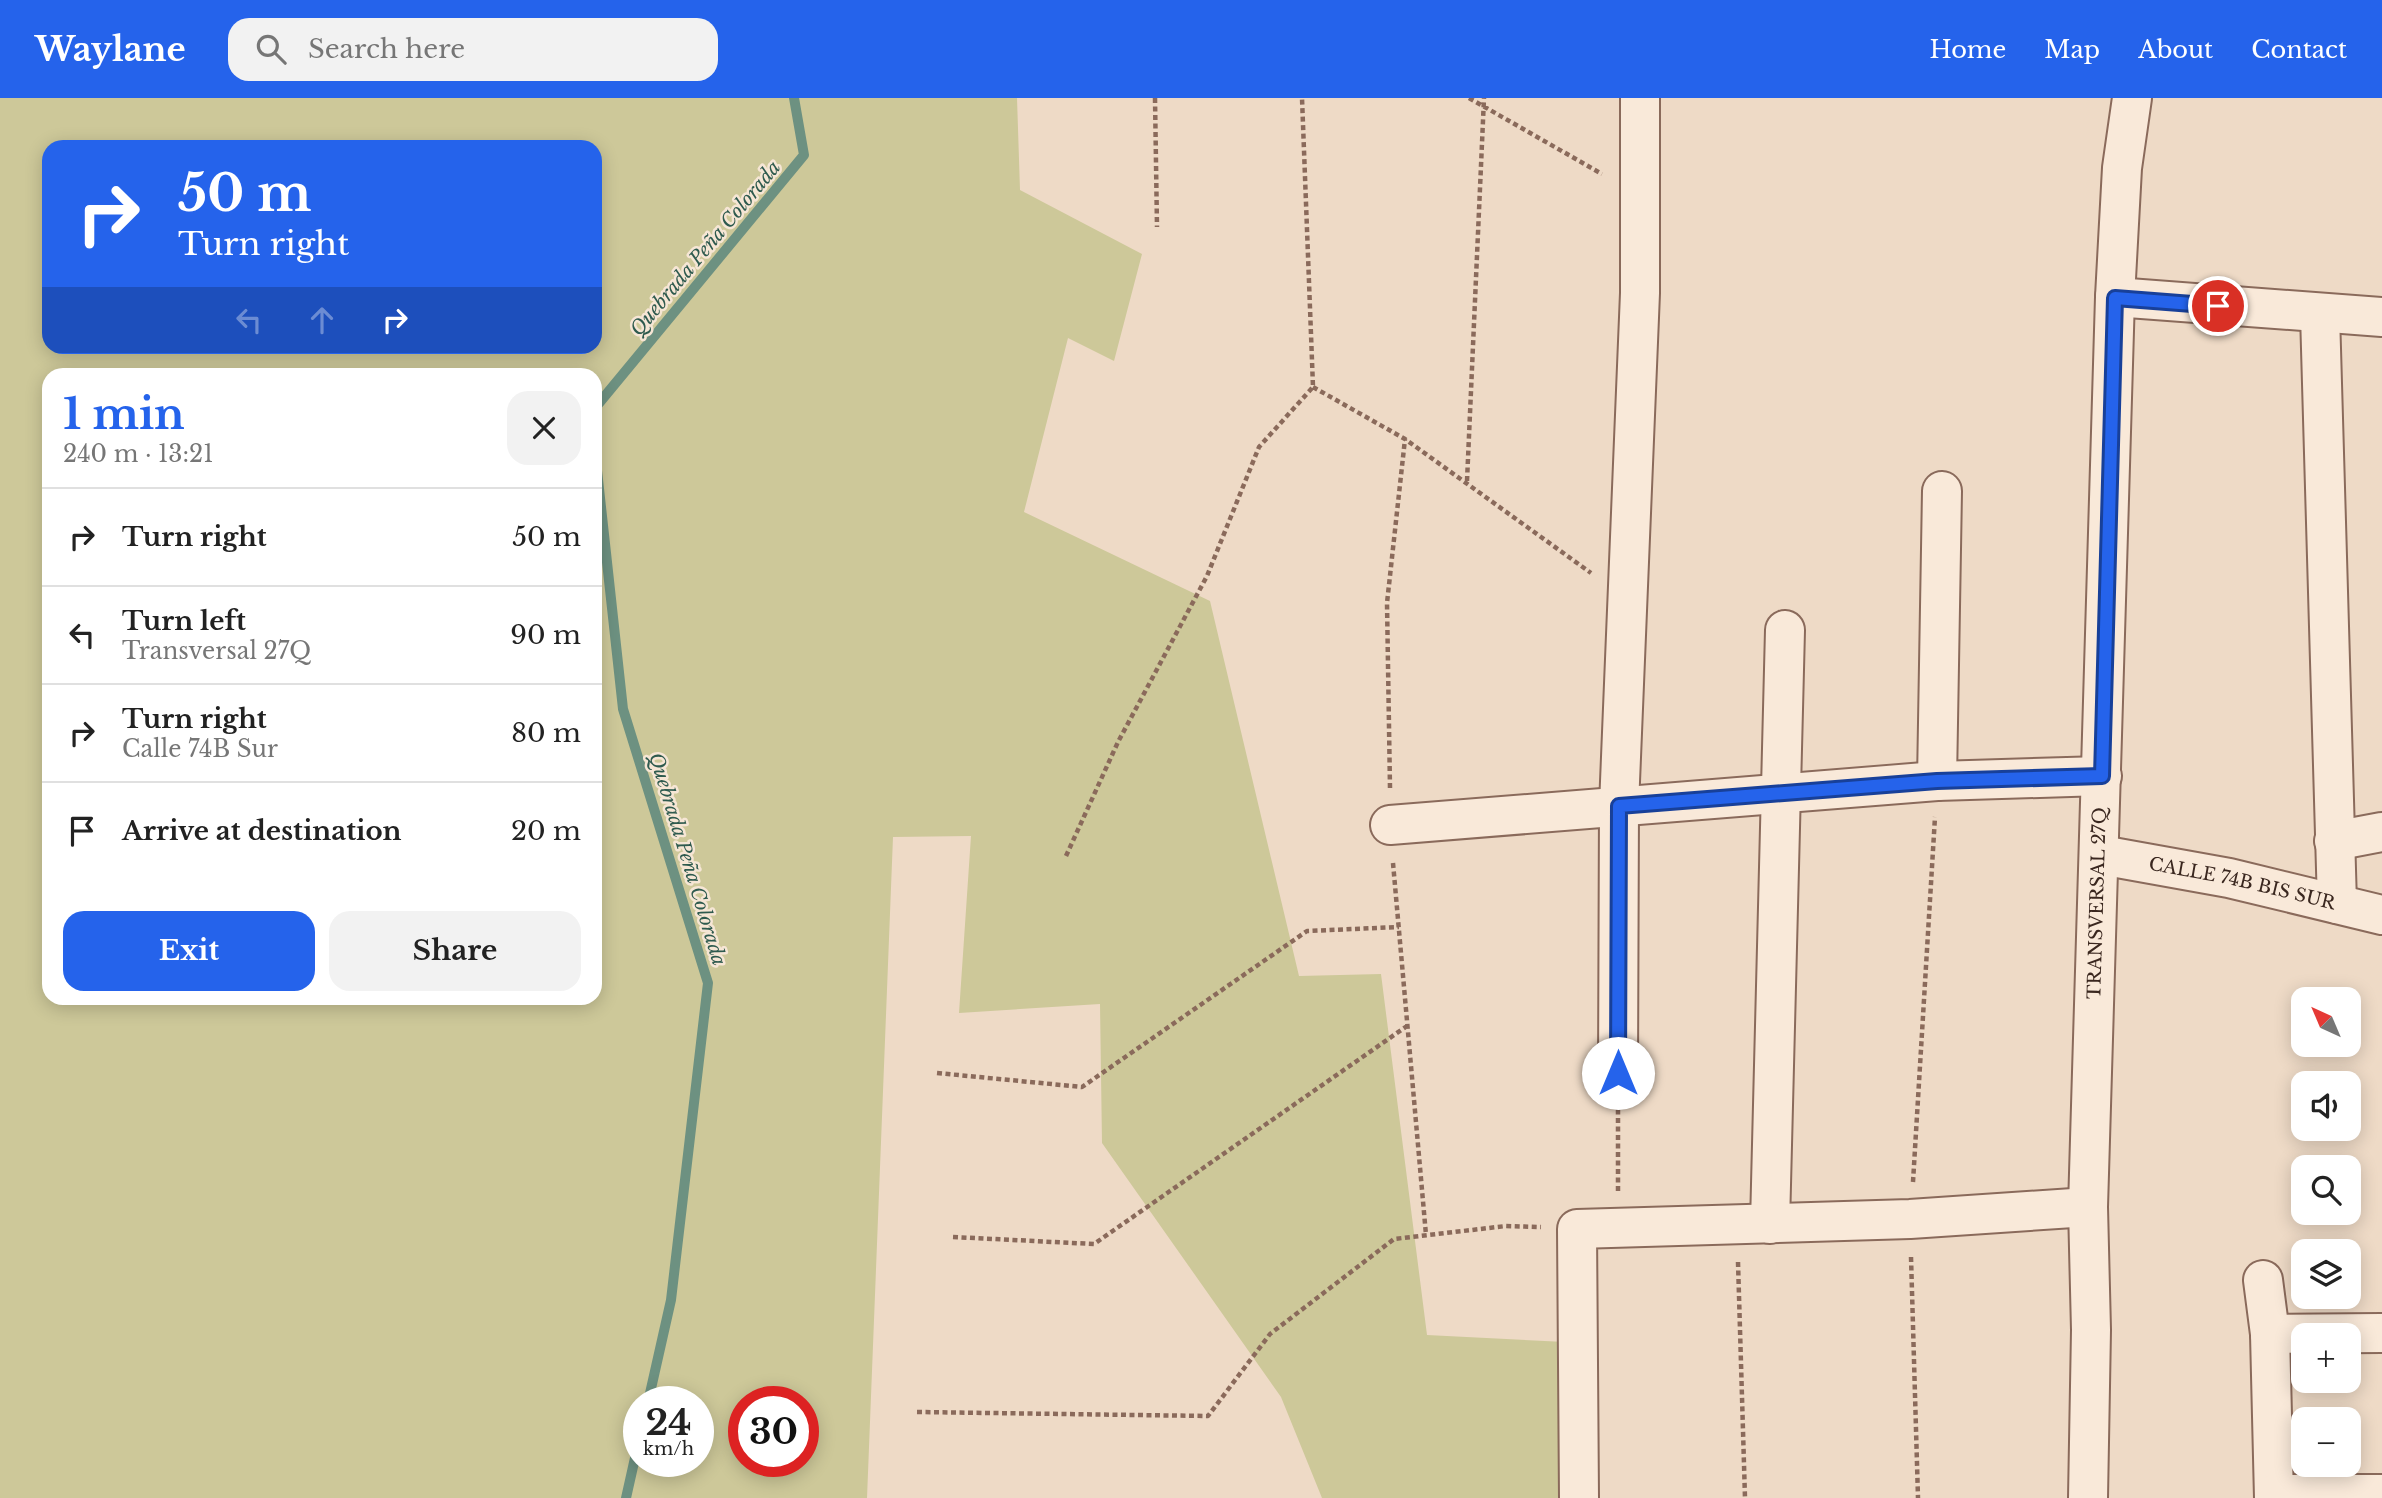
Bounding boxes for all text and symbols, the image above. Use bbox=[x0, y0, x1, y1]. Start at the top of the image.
search box bbox=[228, 18, 718, 81]
text: Waylane bbox=[35, 29, 186, 70]
icon: search bbox=[252, 30, 290, 68]
text: Search here bbox=[308, 33, 465, 65]
text: Home bbox=[1930, 35, 2006, 64]
text: Map bbox=[2044, 35, 2100, 64]
text: About bbox=[2138, 35, 2213, 64]
text: Contact bbox=[2251, 35, 2347, 64]
water label: Quebrada Peña Colorada bbox=[625, 156, 785, 341]
text: 50 m bbox=[178, 163, 311, 224]
icon: right bbox=[63, 168, 154, 259]
text: Turn right bbox=[178, 224, 349, 264]
pin bbox=[2188, 276, 2248, 336]
icon: arrive bbox=[2199, 287, 2237, 325]
icon: left bbox=[230, 301, 268, 339]
icon: ahead bbox=[303, 301, 341, 339]
icon: right bbox=[376, 301, 414, 339]
text: 1 min bbox=[63, 388, 185, 440]
button: close bbox=[507, 391, 581, 465]
text: 240 m · 13:21 bbox=[63, 440, 214, 468]
icon: right bbox=[63, 518, 101, 556]
text: Turn right bbox=[122, 521, 267, 553]
text: 50 m bbox=[512, 521, 581, 553]
text: Turn left bbox=[122, 605, 246, 637]
icon: left bbox=[63, 616, 101, 654]
text: 90 m bbox=[510, 619, 581, 651]
text: Transversal 27Q bbox=[122, 637, 311, 665]
text: Turn right bbox=[122, 703, 267, 735]
icon: right bbox=[63, 714, 101, 752]
text: 80 m bbox=[511, 717, 581, 749]
text: Calle 74B Sur bbox=[122, 735, 278, 763]
water label: Quebrada Peña Colorada bbox=[644, 750, 731, 969]
street label: TRANSVERSAL 27Q bbox=[2083, 807, 2111, 999]
icon: arrive bbox=[63, 812, 101, 850]
text: Arrive at destination bbox=[122, 815, 402, 847]
text: 20 m bbox=[511, 815, 581, 847]
street label: CALLE 74B BIS SUR bbox=[2147, 853, 2338, 915]
button: Exit bbox=[63, 911, 315, 991]
button: Share bbox=[329, 911, 581, 991]
north arrow bbox=[2291, 987, 2361, 1057]
map controls bbox=[2291, 987, 2361, 1477]
position arrow bbox=[1581, 1036, 1655, 1110]
button: sound bbox=[2291, 1071, 2361, 1141]
button: search bbox=[2291, 1155, 2361, 1225]
button: layers bbox=[2291, 1239, 2361, 1309]
button: + bbox=[2291, 1323, 2361, 1393]
speed limit sign: 30 bbox=[728, 1386, 819, 1477]
text: 24 bbox=[645, 1401, 692, 1444]
button: − bbox=[2291, 1407, 2361, 1477]
text: km/h bbox=[643, 1438, 694, 1460]

